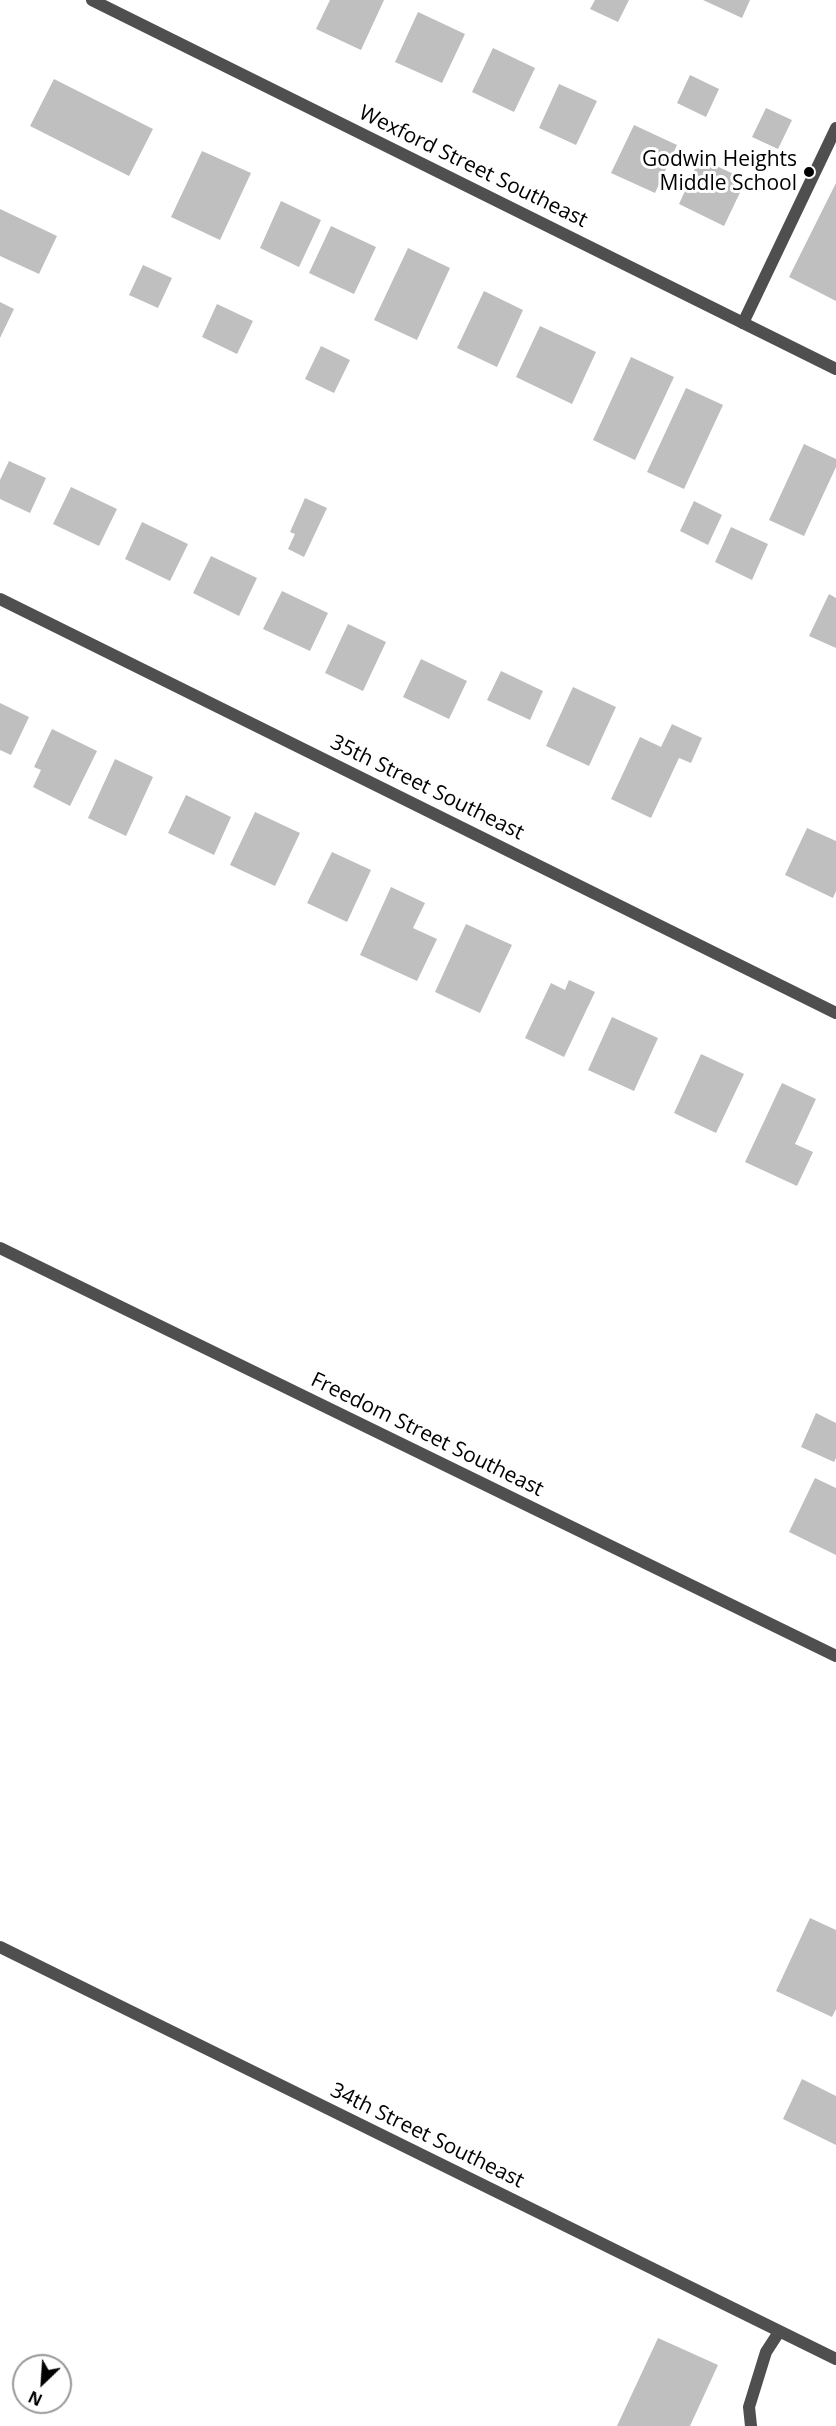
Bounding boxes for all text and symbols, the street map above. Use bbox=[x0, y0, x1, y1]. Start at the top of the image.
street label: Wexford Street Southeast bbox=[355, 101, 591, 233]
place label: Godwin Heights Middle School bbox=[642, 147, 797, 197]
marker: Godwin Heights Middle School bbox=[802, 165, 816, 179]
street label: 35th Street Southeast bbox=[326, 730, 528, 846]
street label: Freedom Street Southeast bbox=[307, 1368, 547, 1502]
street label: 34th Street Southeast bbox=[326, 2078, 528, 2194]
north arrow bbox=[12, 2354, 72, 2414]
text: N bbox=[25, 2386, 46, 2411]

